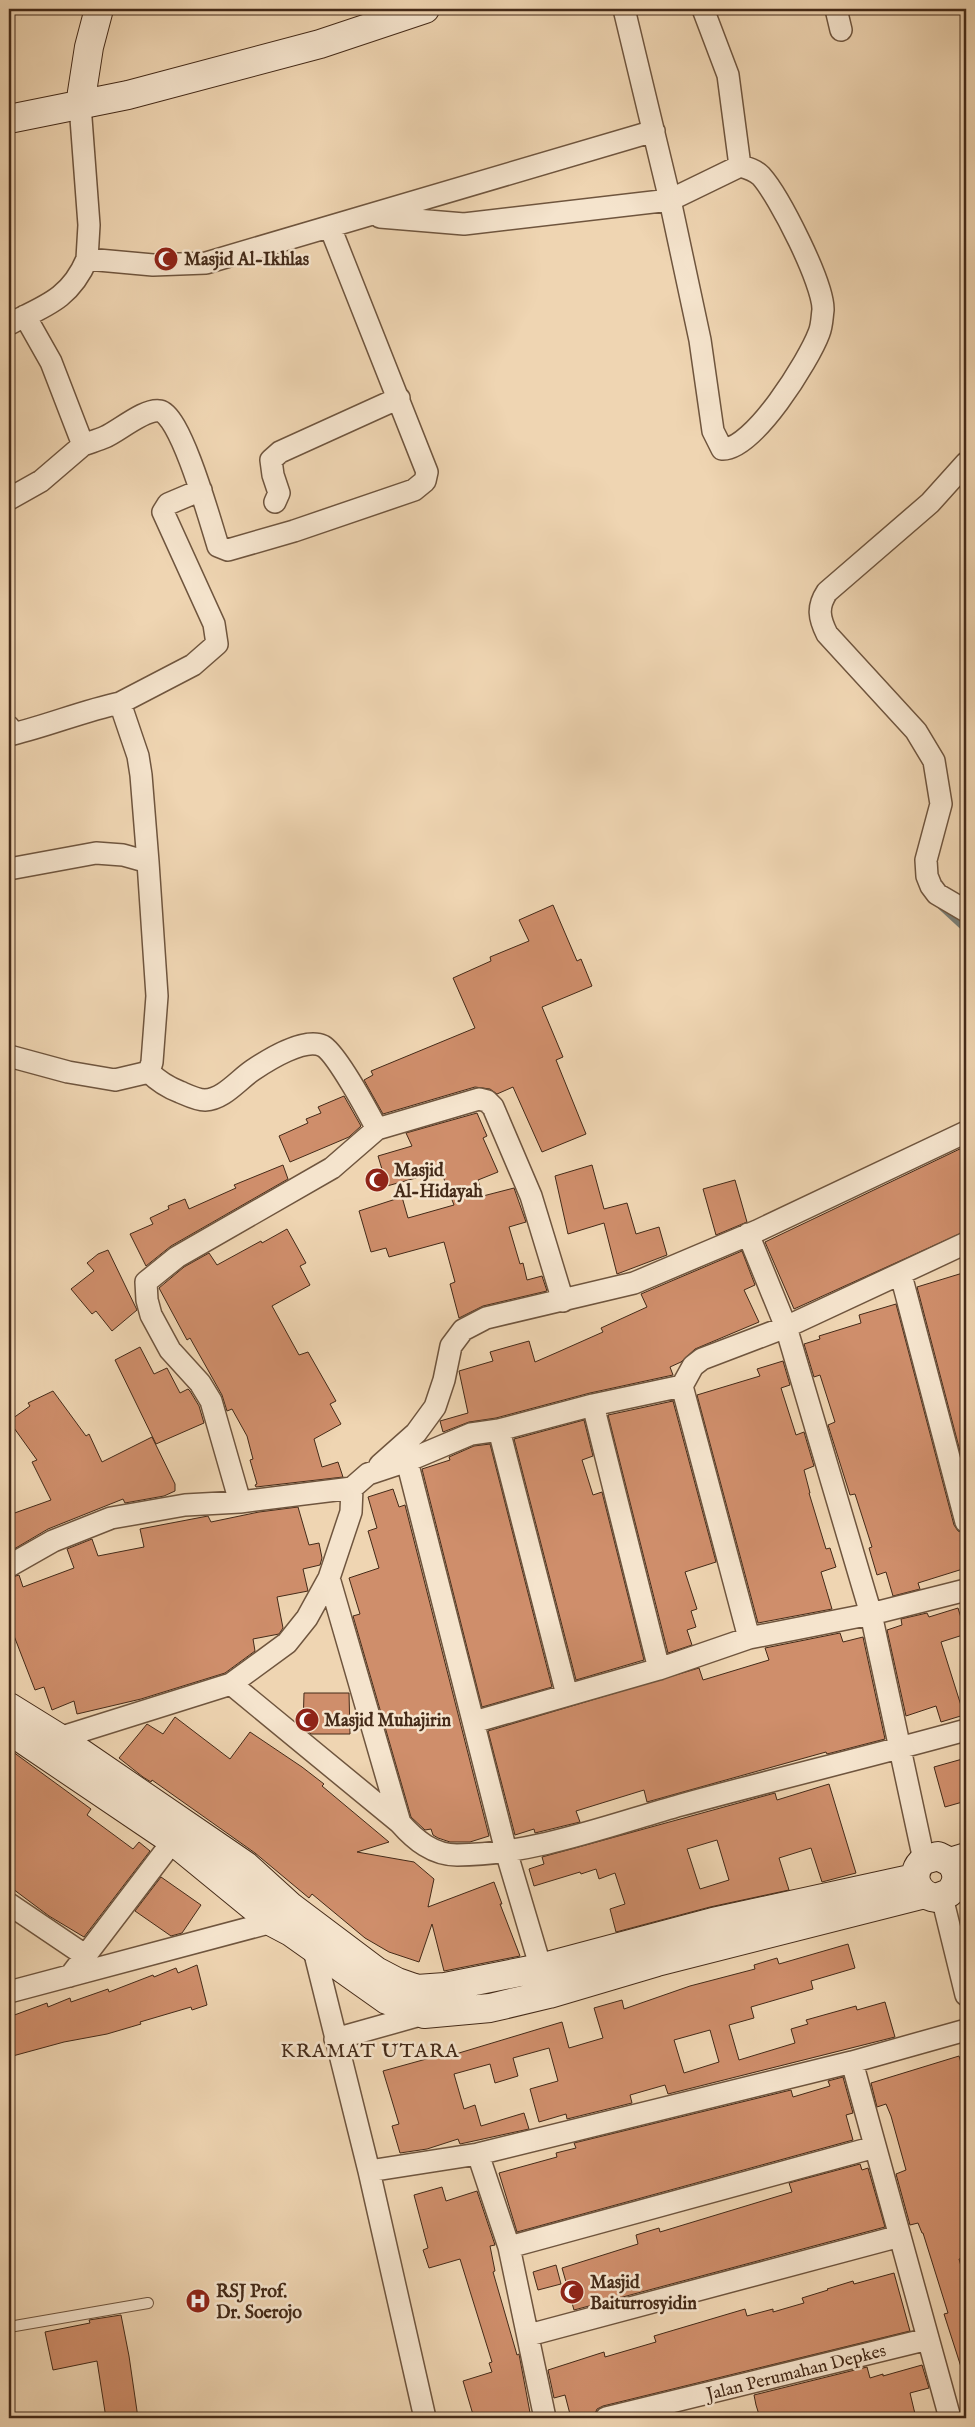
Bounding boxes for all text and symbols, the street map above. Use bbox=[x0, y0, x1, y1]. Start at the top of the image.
mosque icon: Masjid Al-Ikhlas bbox=[153, 246, 179, 272]
place label: Masjid Al-Ikhlas bbox=[184, 249, 310, 272]
place label: Masjid Al-Hidayah bbox=[393, 1160, 483, 1204]
mosque icon: Masjid Al-Hidayah bbox=[364, 1167, 390, 1193]
mosque icon: Masjid Muhajirin bbox=[294, 1707, 320, 1733]
place label: Masjid Muhajirin bbox=[324, 1710, 452, 1733]
district label: KRAMAT UTARA bbox=[280, 2039, 460, 2064]
place label: Masjid Baiturrosyidin bbox=[590, 2272, 697, 2316]
mosque icon: Masjid Baiturrosyidin bbox=[559, 2279, 585, 2305]
place label: RSJ Prof. Dr. Soerojo bbox=[216, 2281, 302, 2325]
hospital icon: RSJ Prof. Dr. Soerojo bbox=[185, 2288, 211, 2314]
street label: Jalan Perumahan Depkes bbox=[702, 2340, 889, 2407]

